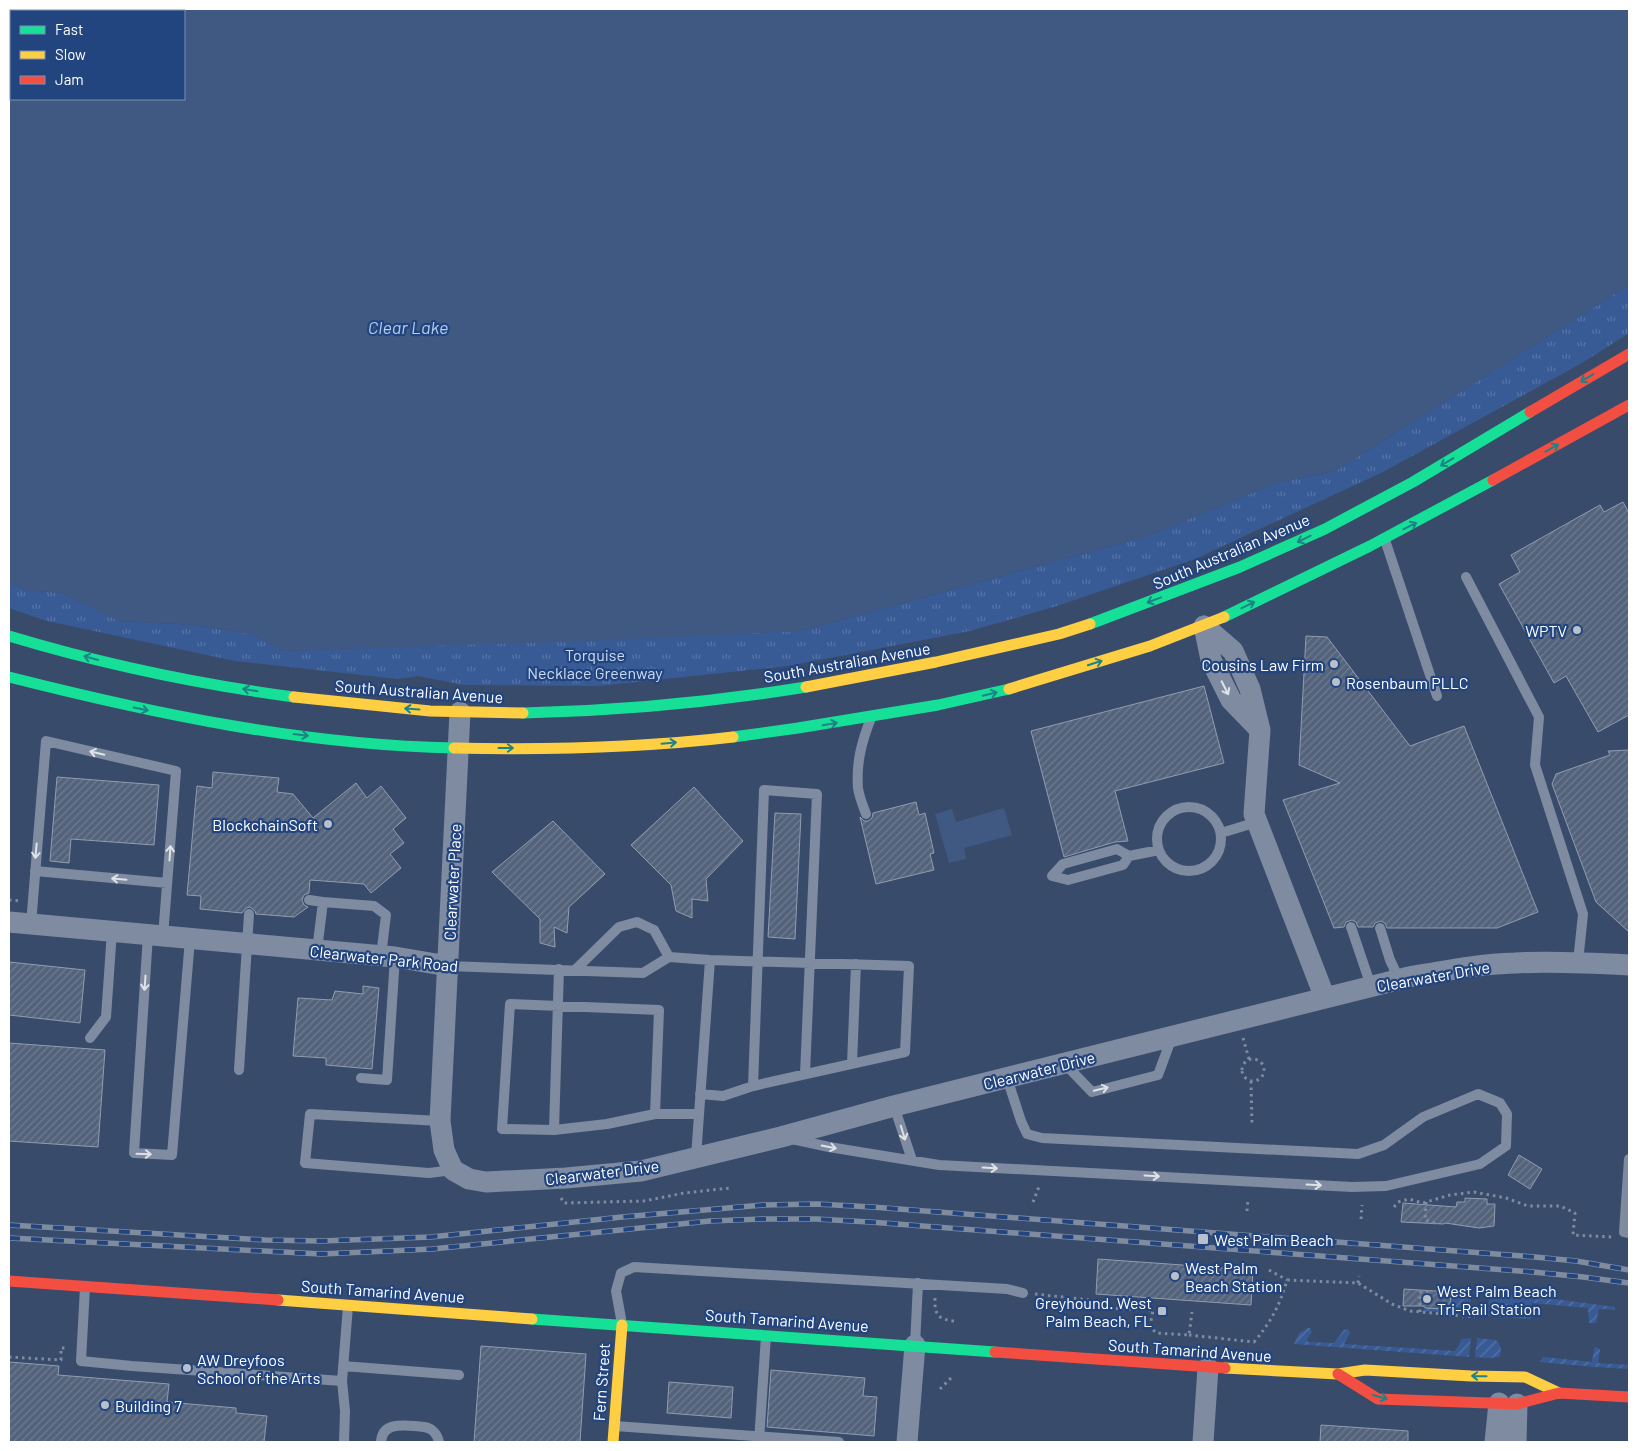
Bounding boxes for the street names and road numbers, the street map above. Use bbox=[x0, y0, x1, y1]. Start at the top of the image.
street label: South Australian Avenue bbox=[1150, 509, 1312, 593]
street label: South Australian Avenue bbox=[762, 638, 932, 686]
street label: South Australian Avenue bbox=[334, 676, 504, 706]
street label: Clearwater Place bbox=[439, 823, 465, 941]
street label: Clearwater Park Road bbox=[309, 941, 459, 975]
street label: Clearwater Drive bbox=[1375, 957, 1491, 995]
street label: Clearwater Drive bbox=[981, 1047, 1097, 1093]
street label: Clearwater Drive bbox=[544, 1156, 660, 1188]
street label: South Tamarind Avenue bbox=[301, 1276, 465, 1306]
street label: South Tamarind Avenue bbox=[705, 1305, 869, 1335]
street label: South Tamarind Avenue bbox=[1108, 1335, 1272, 1365]
street label: Fern Street bbox=[589, 1342, 613, 1422]

